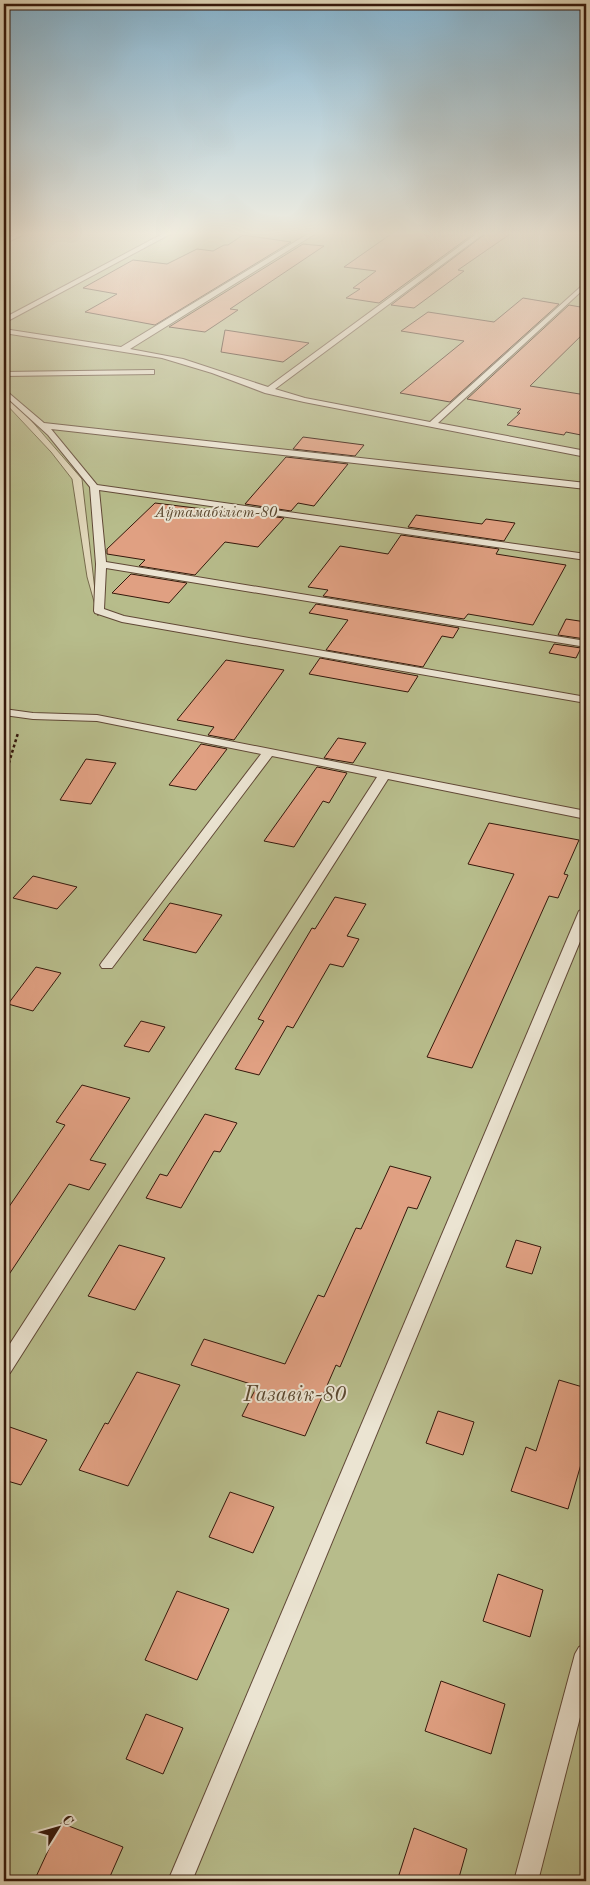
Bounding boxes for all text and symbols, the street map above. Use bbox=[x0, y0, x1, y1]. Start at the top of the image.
park label: Аўтамабіліст-80 bbox=[154, 505, 278, 521]
park label: Газавік-80 bbox=[242, 1385, 347, 1406]
north arrow bbox=[32, 1802, 82, 1852]
text: С bbox=[59, 1813, 76, 1829]

